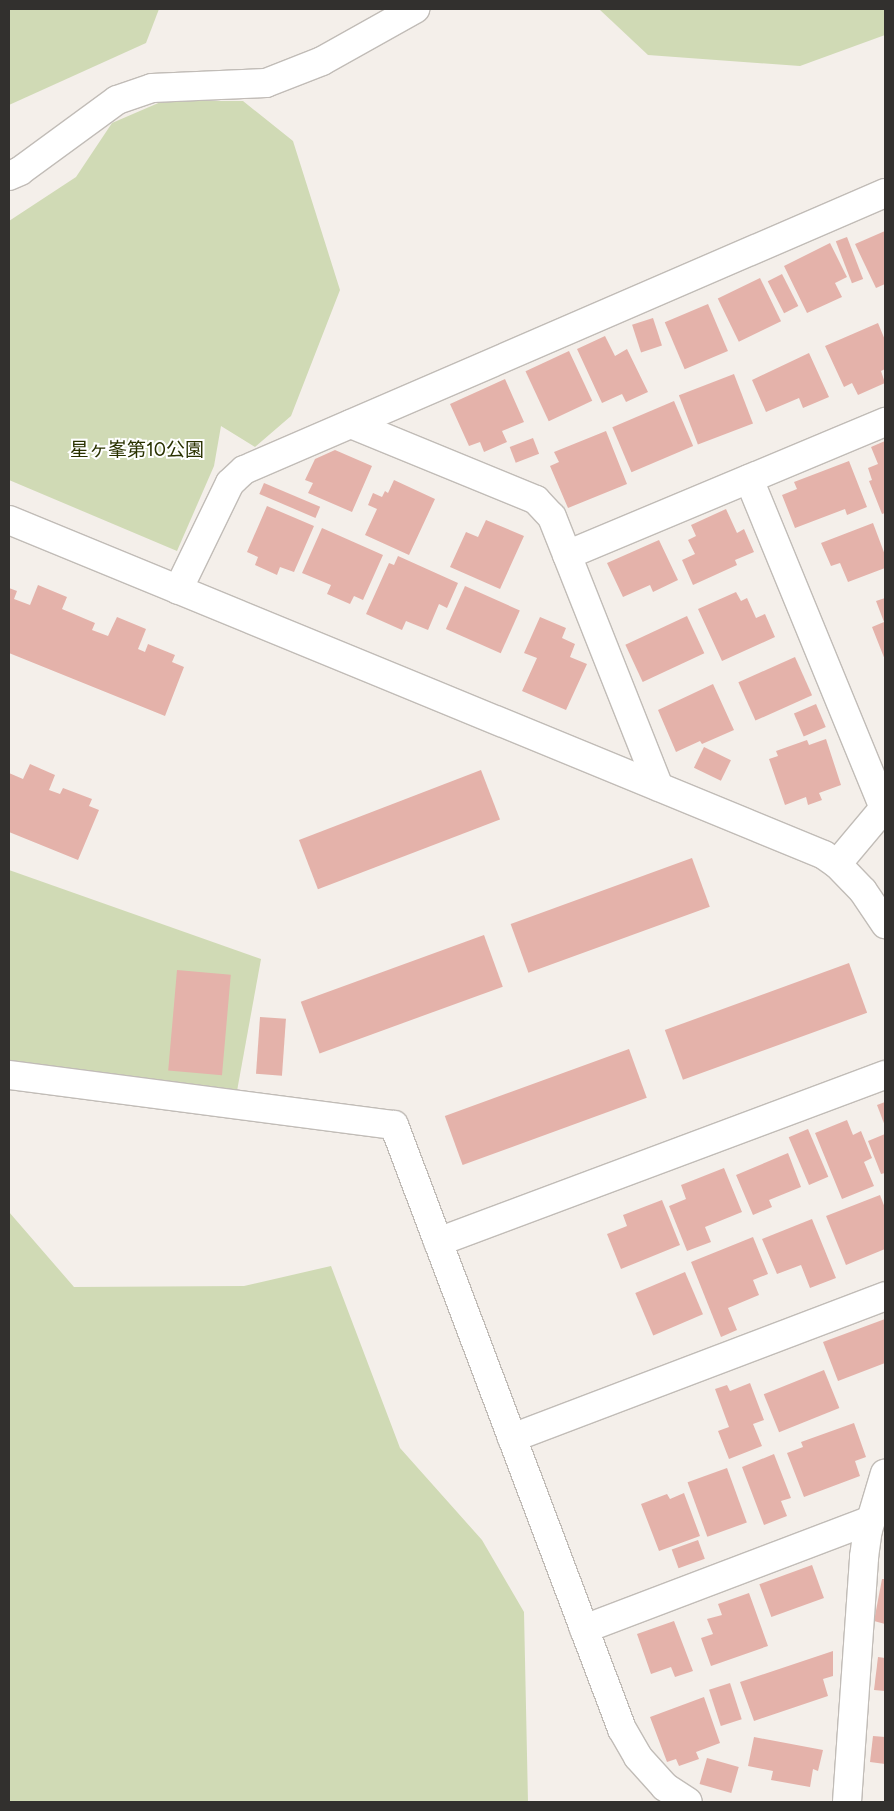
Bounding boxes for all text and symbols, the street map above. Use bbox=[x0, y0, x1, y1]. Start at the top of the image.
park label: 星ヶ峯第10公園 bbox=[70, 439, 204, 461]

